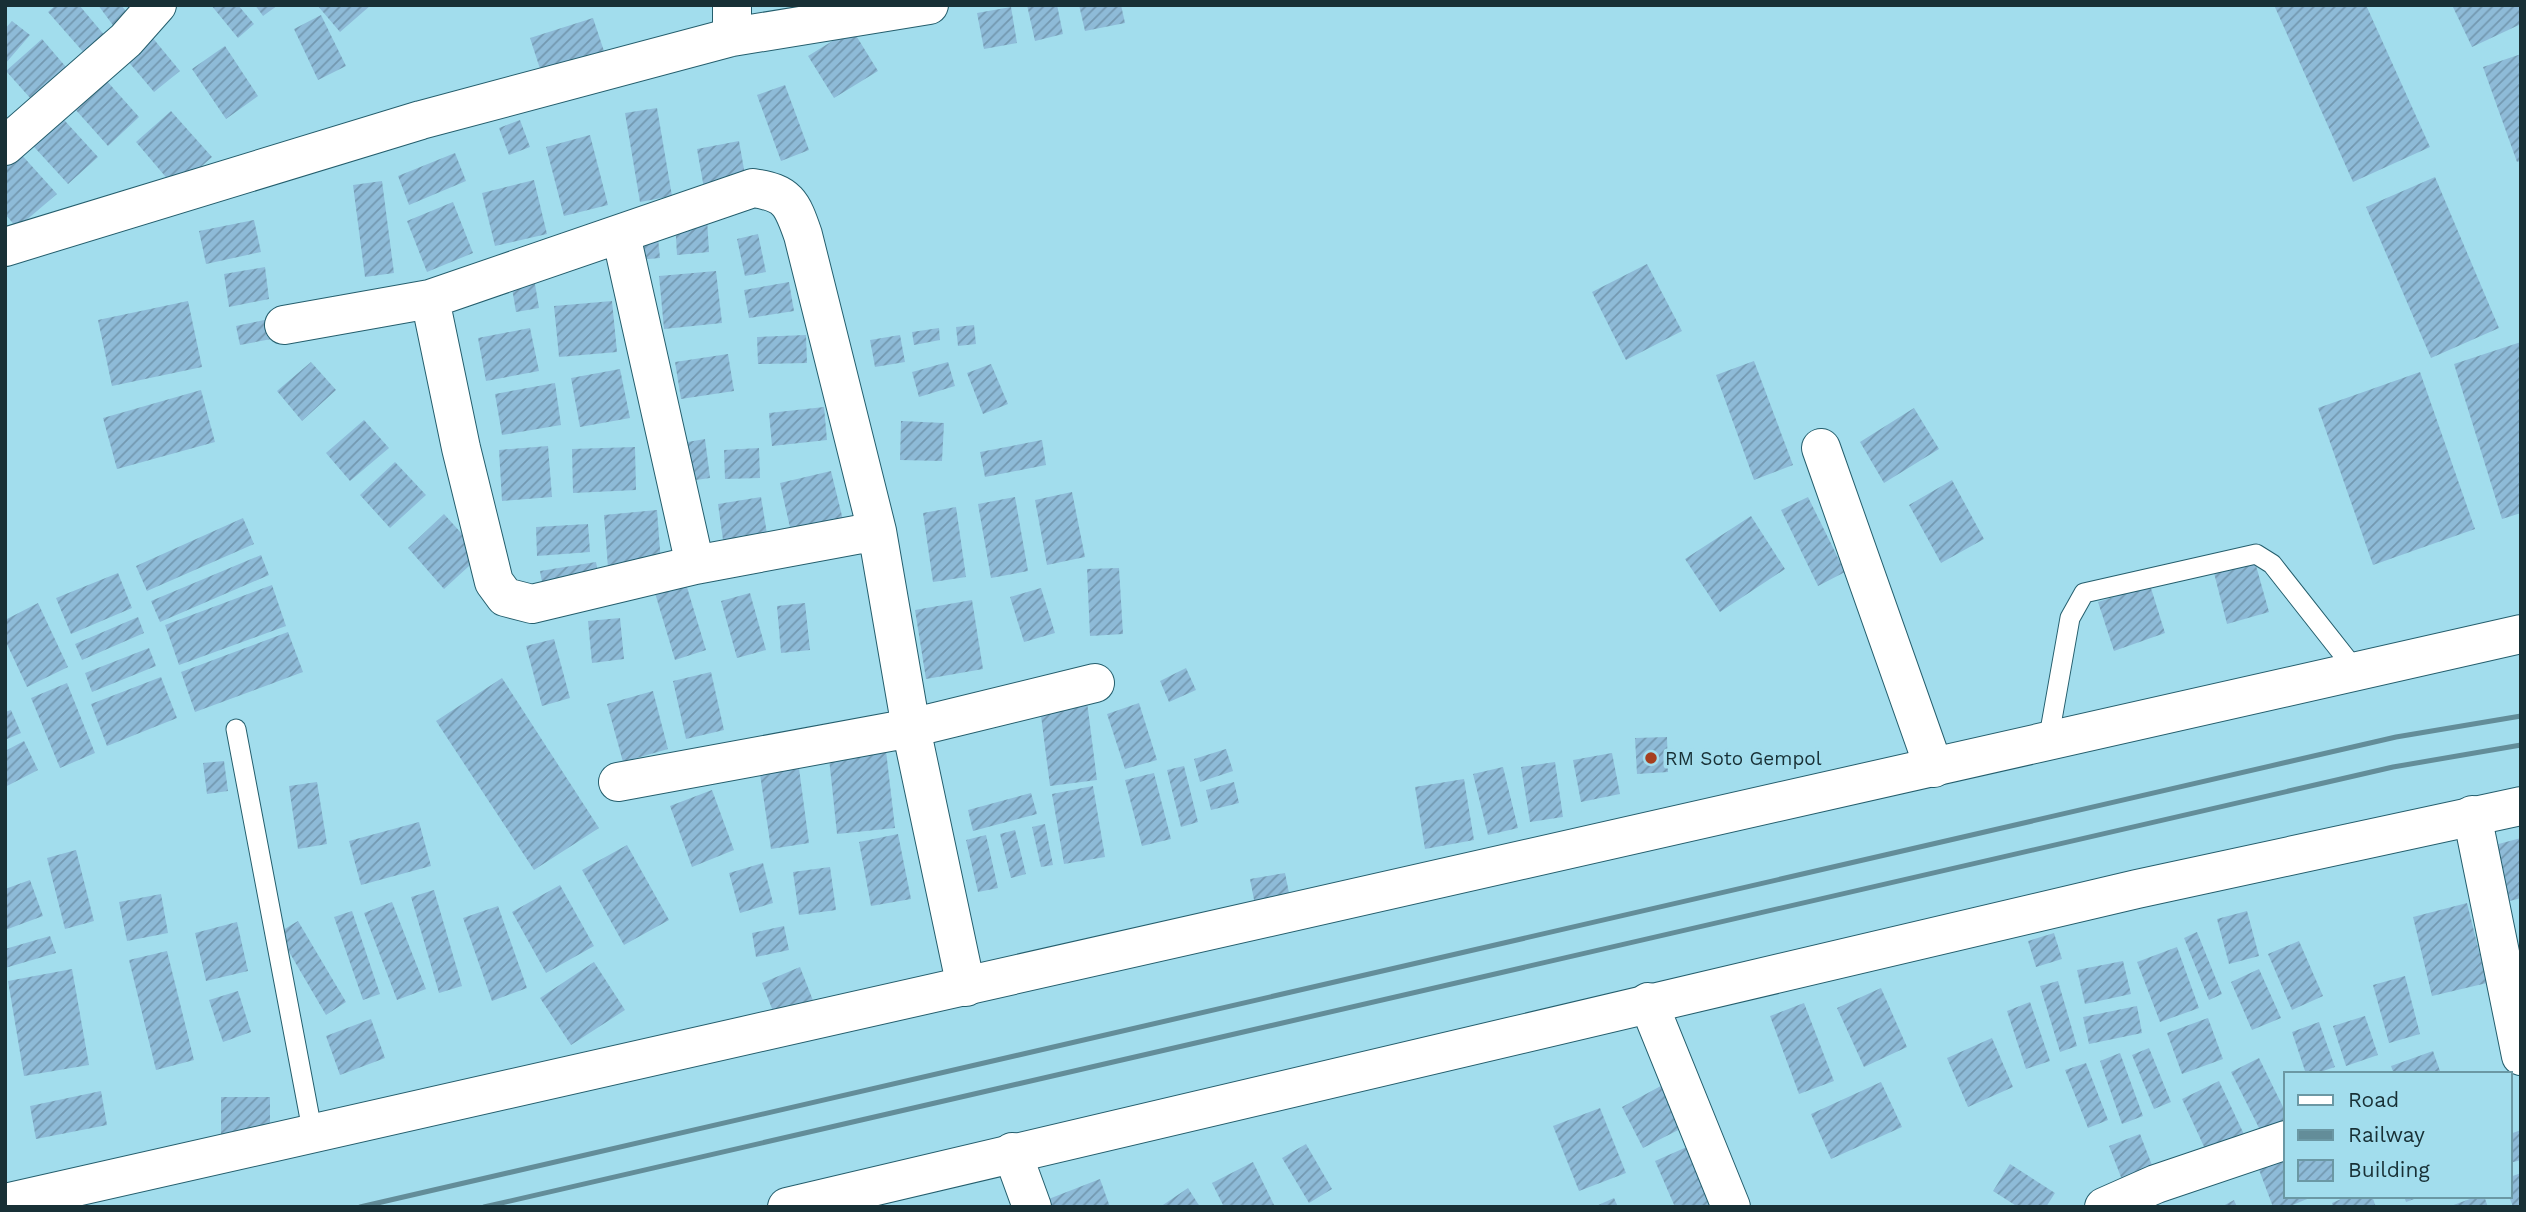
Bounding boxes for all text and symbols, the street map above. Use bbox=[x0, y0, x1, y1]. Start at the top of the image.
place label: RM Soto Gempol bbox=[1665, 747, 1822, 770]
marker: RM Soto Gempol bbox=[1643, 750, 1659, 766]
legend bbox=[2284, 1072, 2512, 1198]
text: Road bbox=[2348, 1087, 2399, 1112]
text: Railway bbox=[2348, 1122, 2425, 1147]
text: Building bbox=[2348, 1157, 2430, 1182]

